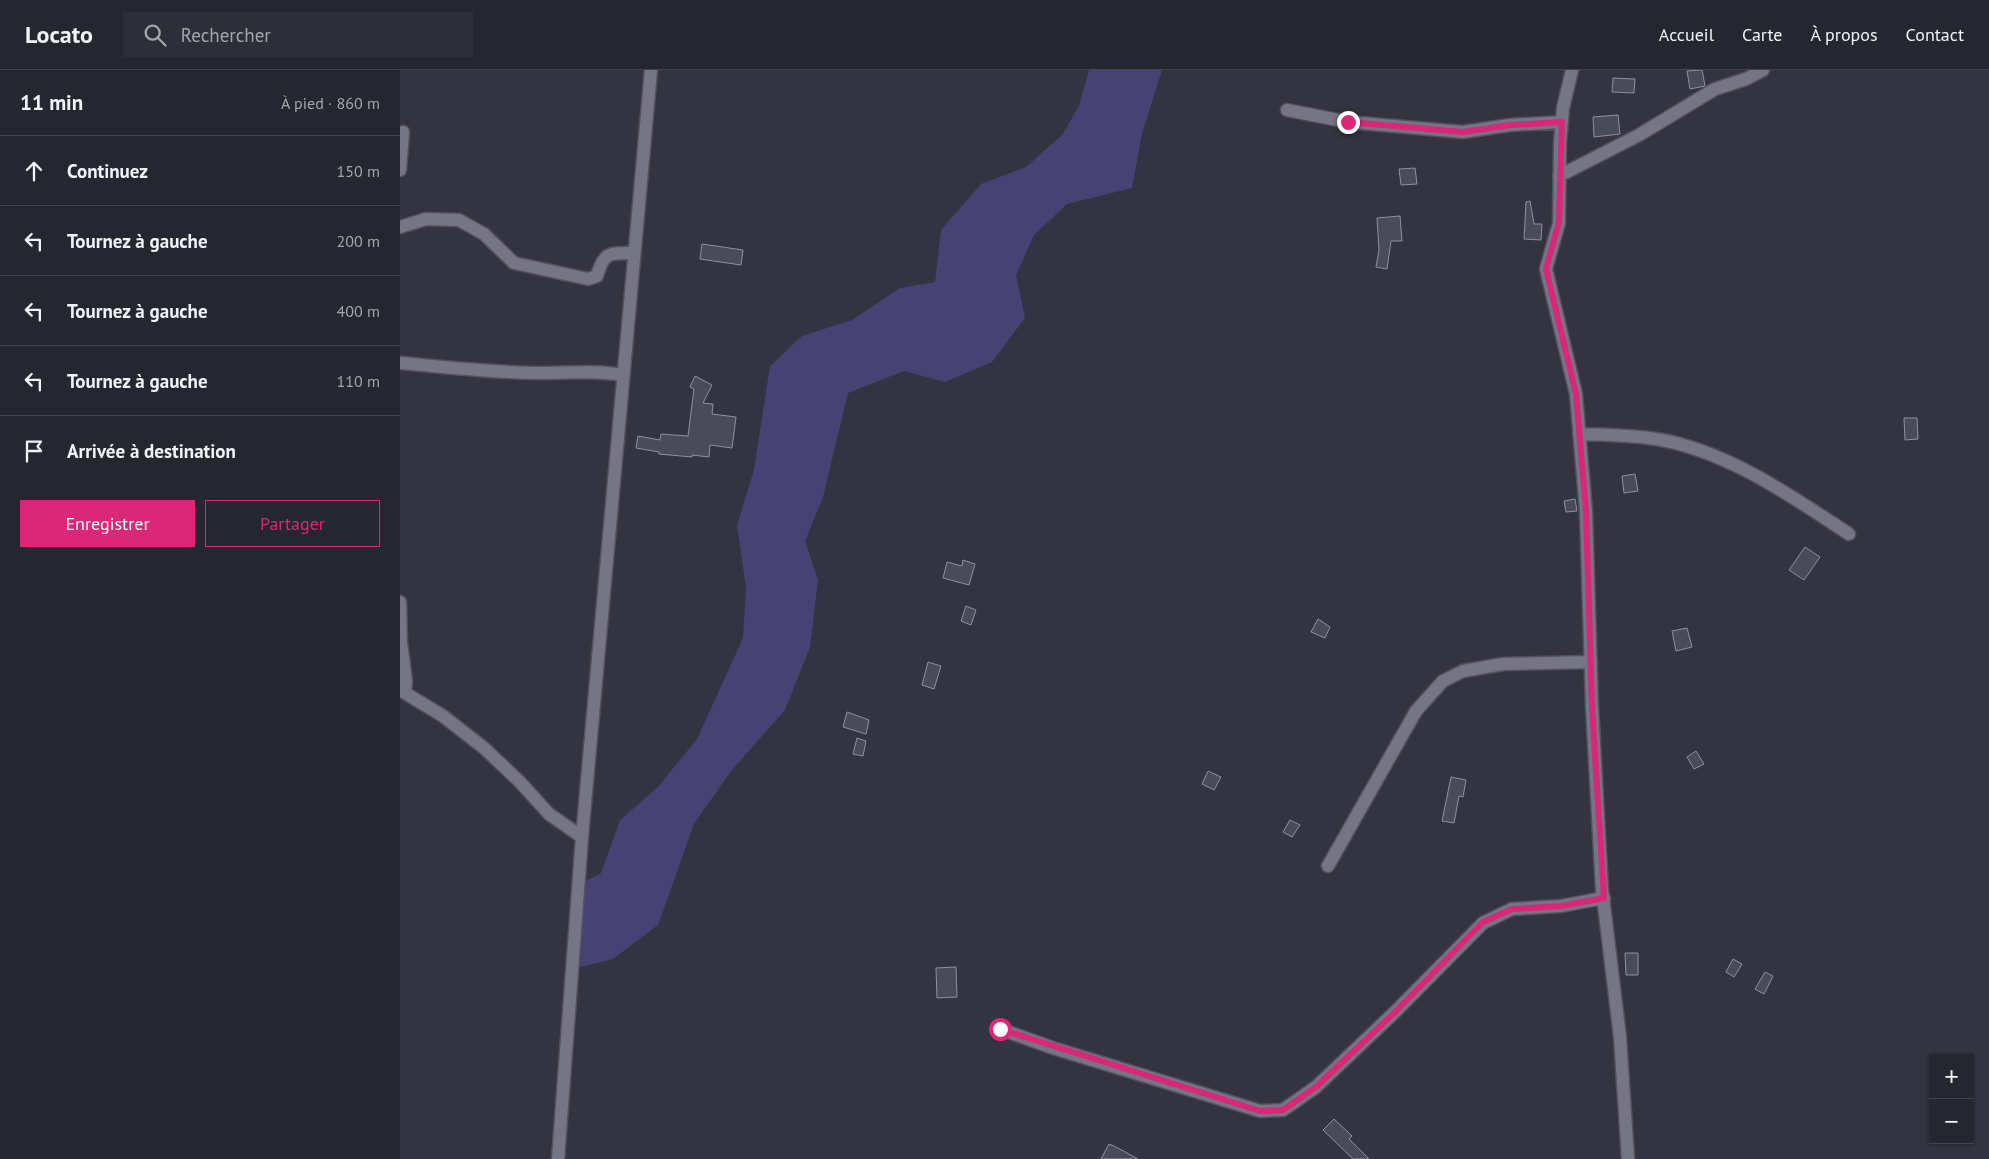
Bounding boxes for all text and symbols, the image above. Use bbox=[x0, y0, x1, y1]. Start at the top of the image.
search box bbox=[123, 12, 473, 57]
text: Locato bbox=[25, 19, 93, 50]
icon: search bbox=[141, 21, 169, 49]
text: Rechercher bbox=[181, 23, 271, 47]
text: Accueil bbox=[1659, 23, 1714, 46]
text: Carte bbox=[1742, 23, 1783, 46]
text: À propos bbox=[1811, 23, 1878, 46]
text: Contact bbox=[1906, 23, 1964, 46]
text: 11 min bbox=[20, 89, 83, 116]
text: À pied · 860 m bbox=[281, 93, 380, 113]
route end bbox=[1337, 111, 1360, 134]
icon: ahead bbox=[20, 157, 48, 185]
text: Continuez bbox=[67, 159, 148, 183]
text: 150 m bbox=[337, 161, 380, 181]
icon: left bbox=[20, 227, 48, 255]
text: Tournez à gauche bbox=[67, 229, 208, 253]
text: 200 m bbox=[337, 231, 380, 251]
icon: left bbox=[20, 297, 48, 325]
text: Tournez à gauche bbox=[67, 299, 208, 323]
text: 400 m bbox=[337, 301, 380, 321]
icon: left bbox=[20, 367, 48, 395]
text: Tournez à gauche bbox=[67, 369, 208, 393]
text: 110 m bbox=[337, 371, 380, 391]
icon: arrive bbox=[20, 437, 48, 465]
text: Arrivée à destination bbox=[67, 439, 236, 463]
button: Enregistrer bbox=[20, 500, 195, 547]
button: Partager bbox=[205, 500, 380, 547]
route start bbox=[989, 1018, 1012, 1041]
map controls bbox=[1929, 1054, 1974, 1144]
button: + bbox=[1929, 1054, 1974, 1099]
button: − bbox=[1929, 1099, 1974, 1144]

